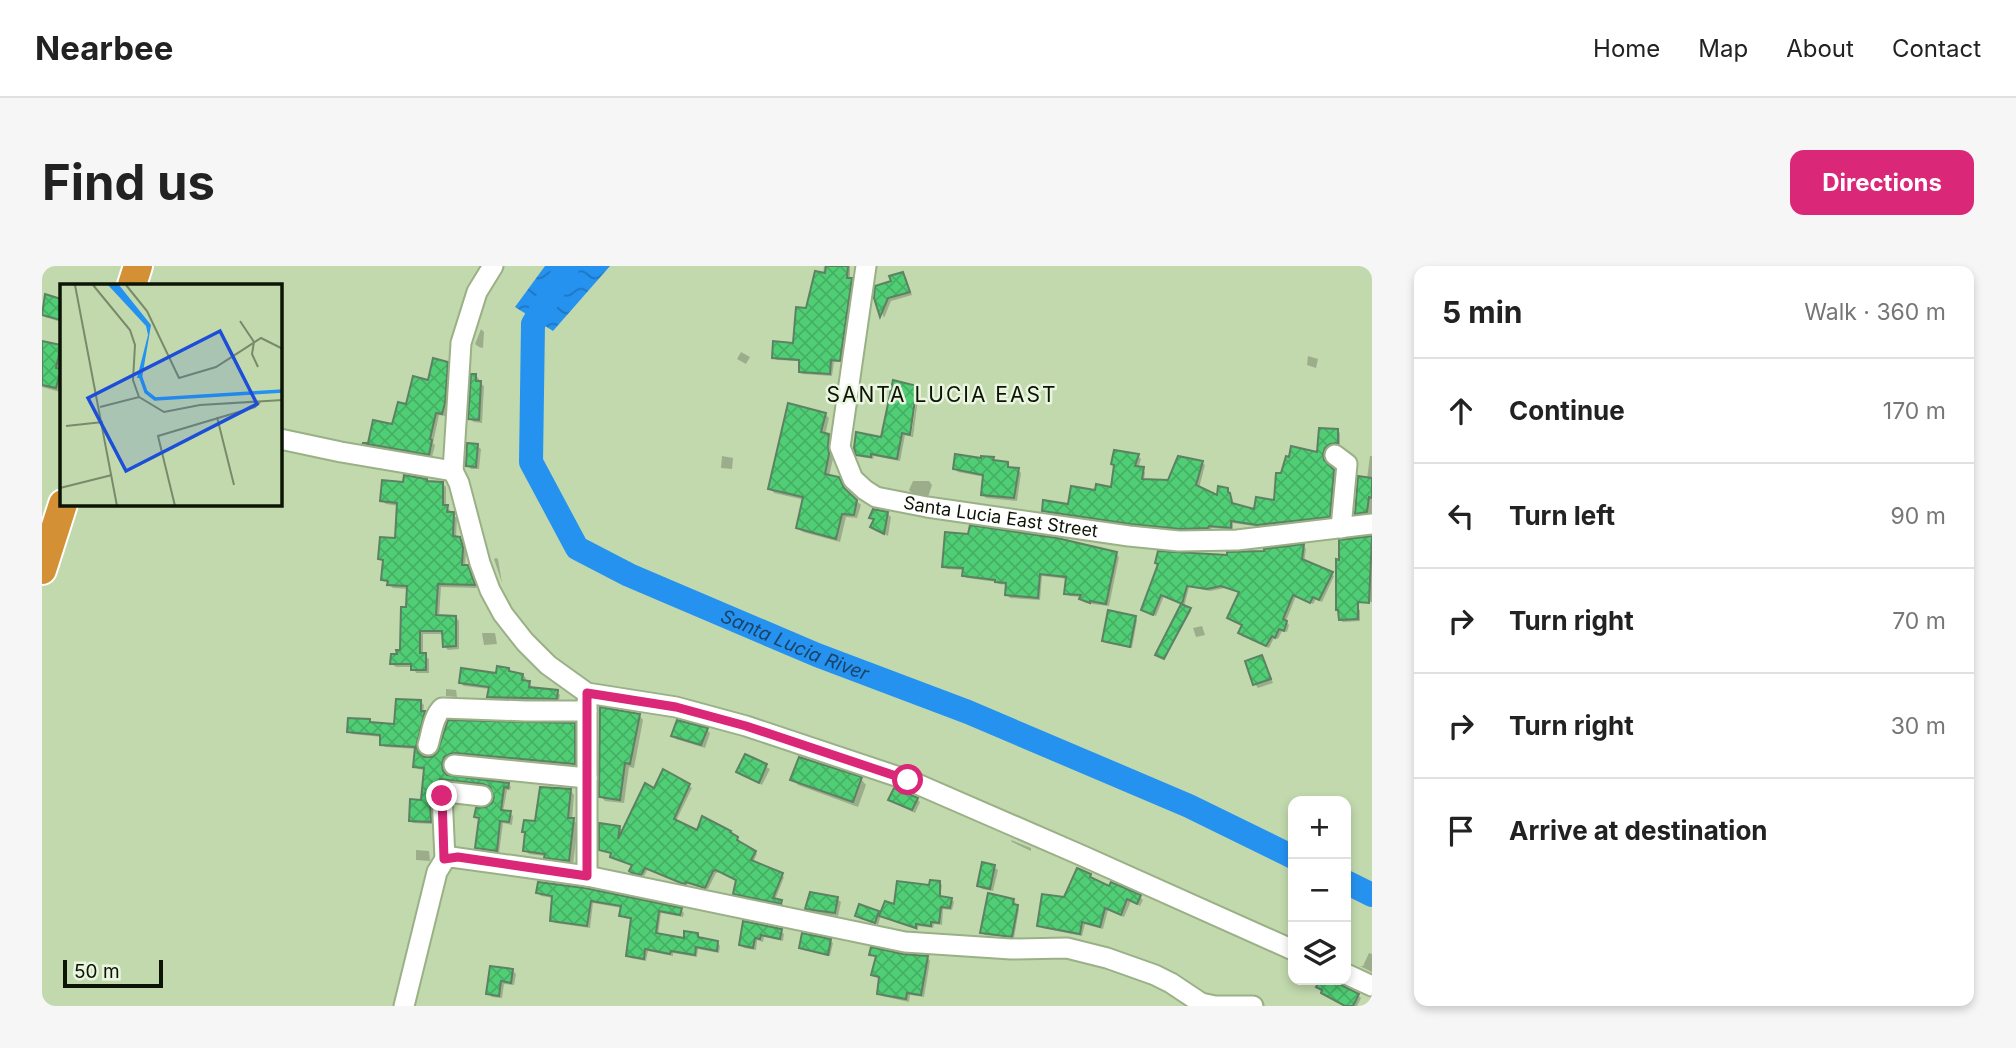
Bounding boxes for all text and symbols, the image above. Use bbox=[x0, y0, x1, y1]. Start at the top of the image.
text: Nearbee bbox=[35, 28, 173, 68]
text: Home bbox=[1593, 34, 1660, 63]
text: Map bbox=[1698, 34, 1748, 63]
text: About bbox=[1786, 34, 1854, 63]
text: Contact bbox=[1892, 34, 1981, 63]
button: Directions bbox=[1790, 150, 1974, 215]
text: Find us bbox=[42, 153, 215, 212]
inset map bbox=[60, 284, 282, 506]
text: 5 min bbox=[1442, 294, 1522, 330]
text: Walk · 360 m bbox=[1804, 298, 1946, 326]
district label: SANTA LUCIA EAST bbox=[827, 382, 1057, 407]
icon: ahead bbox=[1442, 392, 1480, 430]
text: Continue bbox=[1509, 395, 1625, 426]
text: 170 m bbox=[1883, 397, 1946, 425]
street label: Santa Lucia East Street bbox=[902, 492, 1099, 541]
icon: left bbox=[1442, 497, 1480, 535]
text: Turn left bbox=[1509, 500, 1615, 531]
text: 90 m bbox=[1891, 502, 1946, 530]
icon: right bbox=[1442, 602, 1480, 640]
water label: Santa Lucia River bbox=[717, 604, 873, 686]
text: Turn right bbox=[1509, 605, 1634, 636]
text: 70 m bbox=[1892, 607, 1946, 635]
icon: right bbox=[1442, 707, 1480, 745]
text: Turn right bbox=[1509, 710, 1634, 741]
text: 30 m bbox=[1891, 712, 1946, 740]
route start bbox=[892, 764, 923, 795]
route end bbox=[426, 780, 457, 811]
map controls bbox=[1288, 796, 1351, 985]
button: + bbox=[1288, 796, 1351, 859]
icon: arrive bbox=[1442, 812, 1480, 850]
text: Arrive at destination bbox=[1509, 815, 1768, 846]
button: − bbox=[1288, 859, 1351, 922]
button: layers bbox=[1288, 922, 1351, 985]
scale bar bbox=[63, 957, 163, 989]
text: 50 m bbox=[74, 960, 120, 983]

